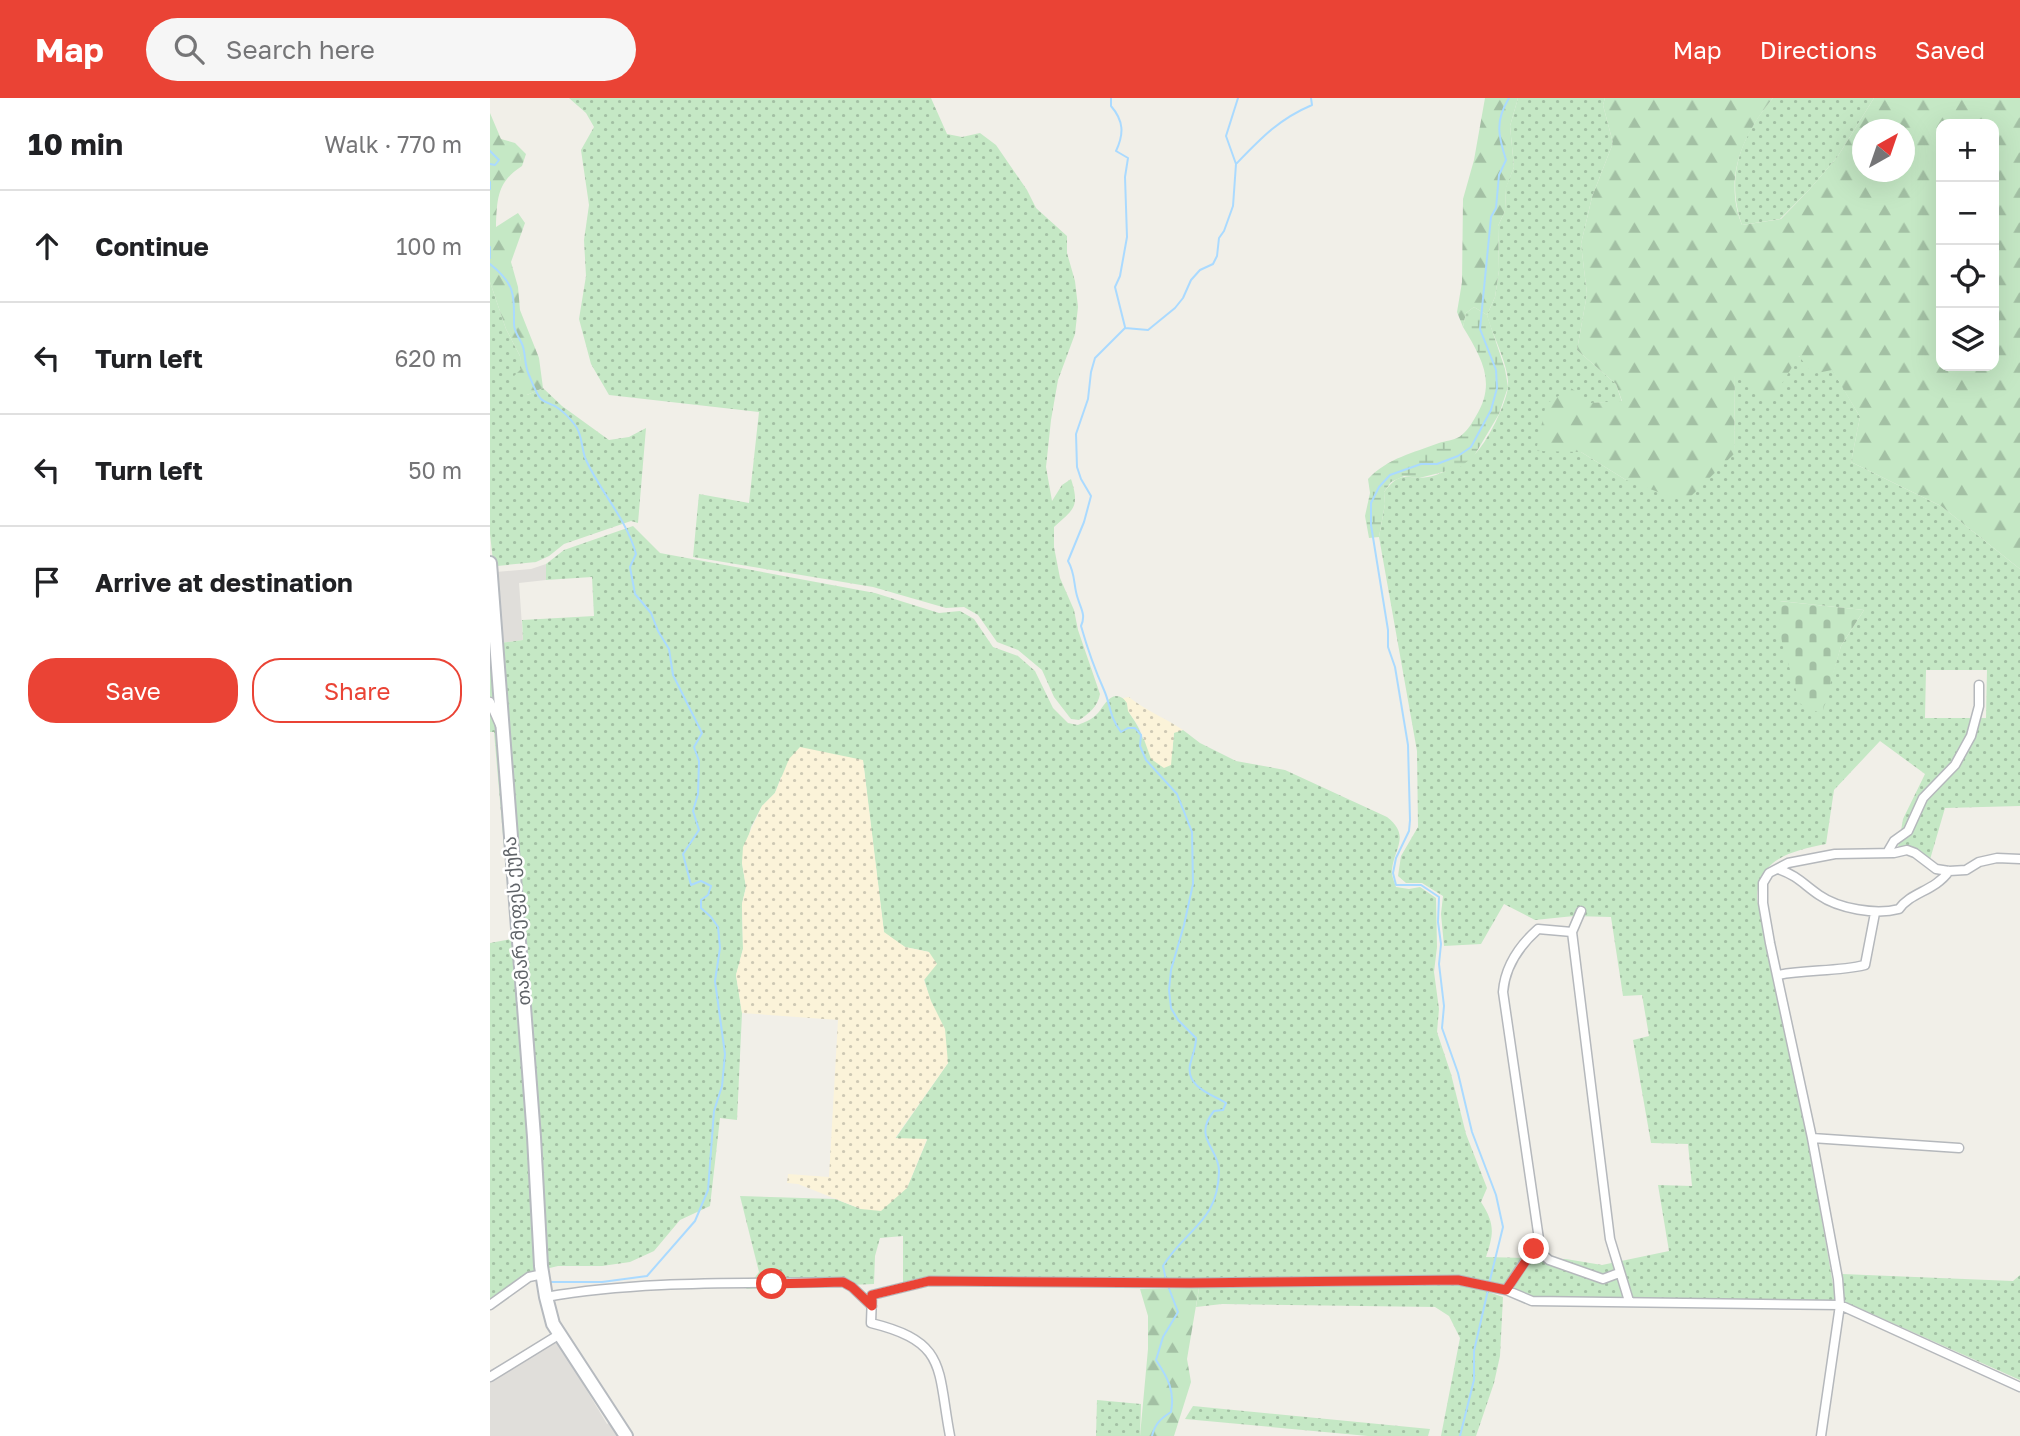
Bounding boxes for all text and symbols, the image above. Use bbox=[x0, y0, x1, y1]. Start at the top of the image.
search box bbox=[146, 18, 636, 81]
text: Map bbox=[35, 30, 104, 69]
icon: search bbox=[170, 30, 208, 68]
text: Search here bbox=[226, 34, 375, 65]
text: Map bbox=[1673, 35, 1722, 64]
text: Directions bbox=[1760, 35, 1877, 64]
text: Saved bbox=[1915, 35, 1985, 64]
north arrow bbox=[1852, 119, 1915, 182]
map controls bbox=[1936, 119, 1999, 371]
button: + bbox=[1936, 119, 1999, 182]
text: 10 min bbox=[28, 126, 123, 162]
text: Walk · 770 m bbox=[324, 130, 462, 158]
button: − bbox=[1936, 182, 1999, 245]
icon: ahead bbox=[28, 227, 66, 265]
text: Continue bbox=[95, 231, 209, 262]
text: 100 m bbox=[396, 232, 462, 260]
button: locate bbox=[1936, 245, 1999, 308]
button: layers bbox=[1936, 308, 1999, 371]
icon: left bbox=[28, 339, 66, 377]
text: Turn left bbox=[95, 343, 203, 374]
text: 620 m bbox=[394, 344, 462, 372]
icon: left bbox=[28, 451, 66, 489]
text: Turn left bbox=[95, 455, 203, 486]
text: 50 m bbox=[408, 456, 462, 484]
icon: arrive bbox=[28, 563, 66, 601]
text: Arrive at destination bbox=[95, 567, 353, 598]
button: Save bbox=[28, 658, 238, 723]
button: Share bbox=[252, 658, 462, 723]
street label: თამარ მეფეს ქუჩა bbox=[498, 835, 535, 1007]
route end bbox=[1518, 1233, 1549, 1264]
route start bbox=[756, 1268, 787, 1299]

